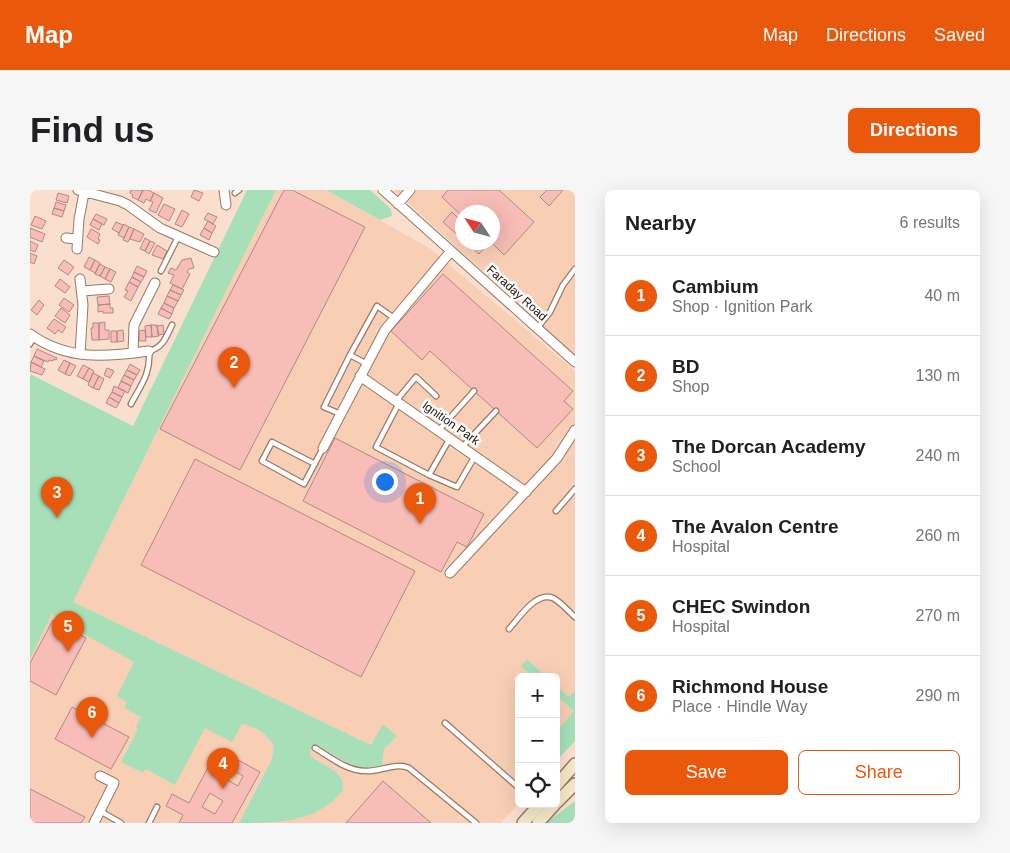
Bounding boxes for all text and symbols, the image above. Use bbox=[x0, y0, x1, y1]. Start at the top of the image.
text: Map bbox=[25, 21, 73, 48]
text: Map bbox=[763, 25, 798, 45]
text: Directions bbox=[826, 25, 906, 45]
text: Saved bbox=[934, 25, 985, 45]
button: Directions bbox=[848, 108, 980, 153]
text: Find us bbox=[30, 110, 154, 149]
north arrow bbox=[455, 205, 500, 250]
text: Nearby bbox=[625, 211, 696, 234]
text: 6 results bbox=[900, 214, 960, 231]
street label: Faraday Road bbox=[484, 262, 550, 324]
text: Cambium bbox=[672, 276, 759, 297]
text: 1 bbox=[637, 287, 645, 304]
text: 40 m bbox=[924, 287, 960, 304]
text: Shop · Ignition Park bbox=[672, 298, 813, 315]
pin: 2 bbox=[218, 347, 250, 388]
text: BD bbox=[672, 356, 699, 377]
text: 2 bbox=[637, 367, 645, 384]
text: 130 m bbox=[916, 367, 960, 384]
text: Shop bbox=[672, 378, 709, 395]
street label: Ignition Park bbox=[420, 398, 483, 448]
text: The Dorcan Academy bbox=[672, 436, 866, 457]
text: 3 bbox=[637, 447, 645, 464]
text: 240 m bbox=[916, 447, 960, 464]
text: School bbox=[672, 458, 721, 475]
your location bbox=[372, 469, 398, 495]
pin: 3 bbox=[41, 477, 73, 518]
pin: 1 bbox=[404, 483, 436, 524]
text: The Avalon Centre bbox=[672, 516, 838, 537]
text: 4 bbox=[637, 527, 645, 544]
text: 260 m bbox=[916, 527, 960, 544]
text: Hospital bbox=[672, 538, 730, 555]
text: CHEC Swindon bbox=[672, 596, 810, 617]
text: 5 bbox=[637, 607, 645, 624]
text: 270 m bbox=[916, 607, 960, 624]
pin: 5 bbox=[52, 611, 84, 652]
text: Hospital bbox=[672, 618, 730, 635]
map controls bbox=[515, 673, 560, 808]
button: + bbox=[515, 673, 560, 718]
text: Richmond House bbox=[672, 676, 828, 697]
text: 6 bbox=[637, 687, 645, 704]
text: 290 m bbox=[916, 687, 960, 704]
pin: 6 bbox=[76, 697, 108, 738]
text: Place · Hindle Way bbox=[672, 698, 807, 715]
button: − bbox=[515, 718, 560, 763]
pin: 4 bbox=[207, 748, 239, 789]
button: Save bbox=[625, 750, 788, 795]
button: Share bbox=[798, 750, 960, 795]
button: locate bbox=[515, 763, 560, 808]

